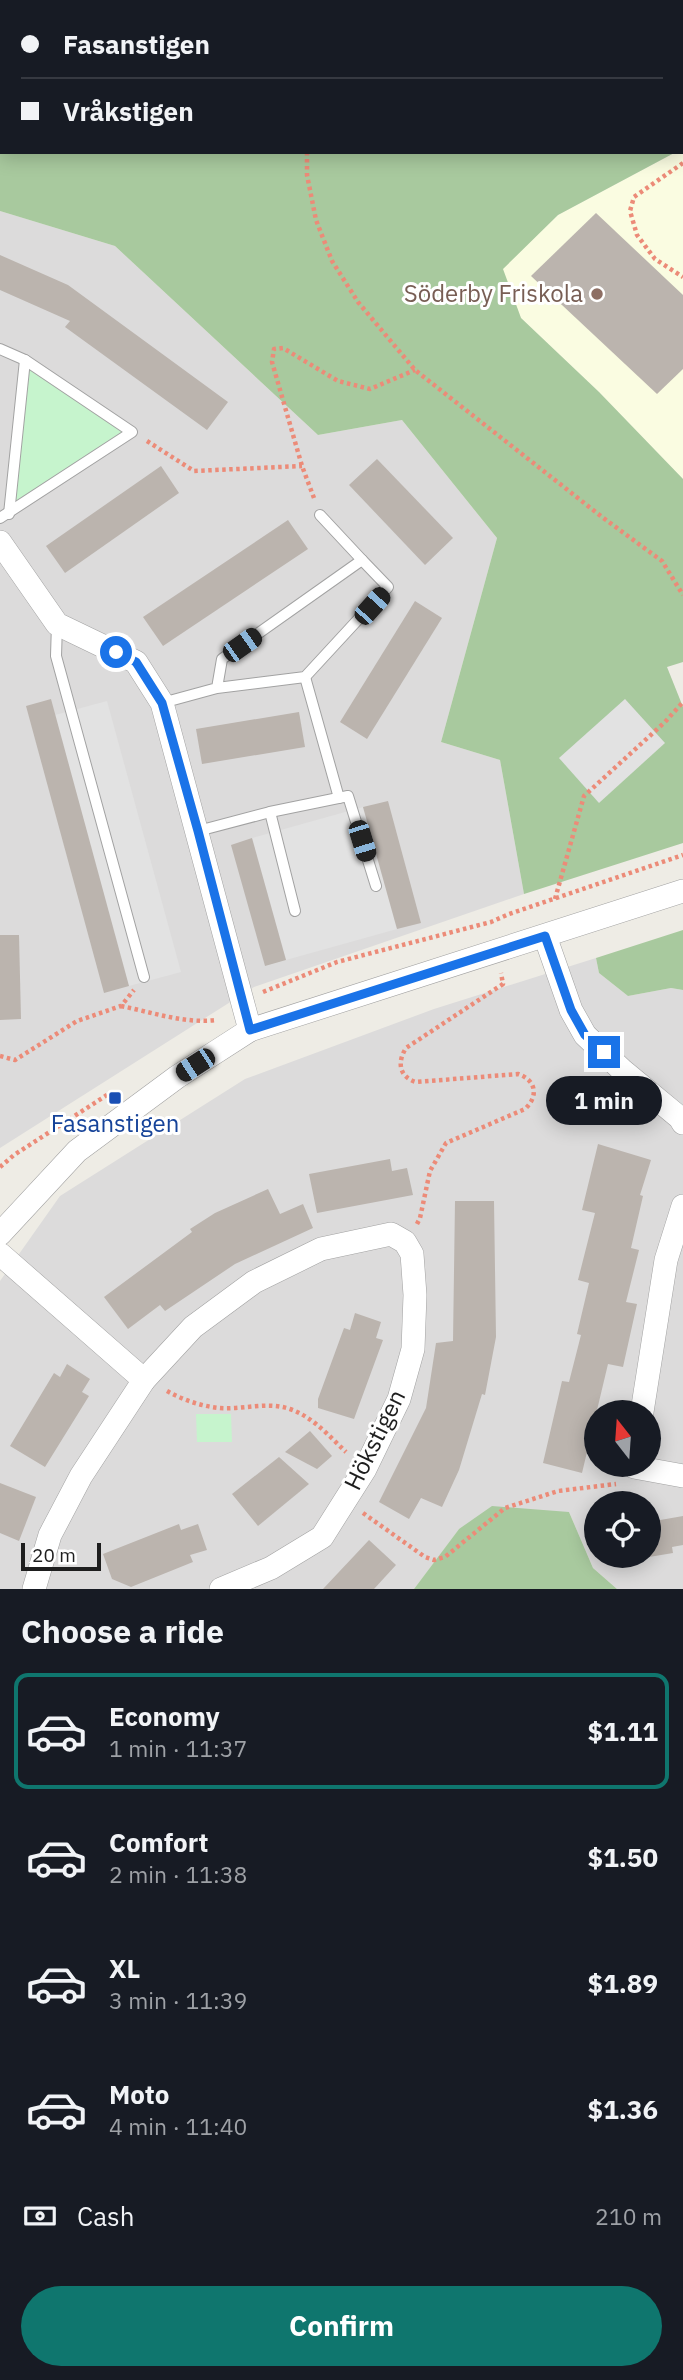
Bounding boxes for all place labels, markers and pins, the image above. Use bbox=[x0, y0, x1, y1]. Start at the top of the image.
place label: Söderby Friskola bbox=[404, 277, 583, 309]
marker: Söderby Friskola bbox=[589, 286, 605, 302]
marker: Fasanstigen bbox=[107, 1090, 123, 1106]
place label: Fasanstigen bbox=[51, 1107, 179, 1139]

